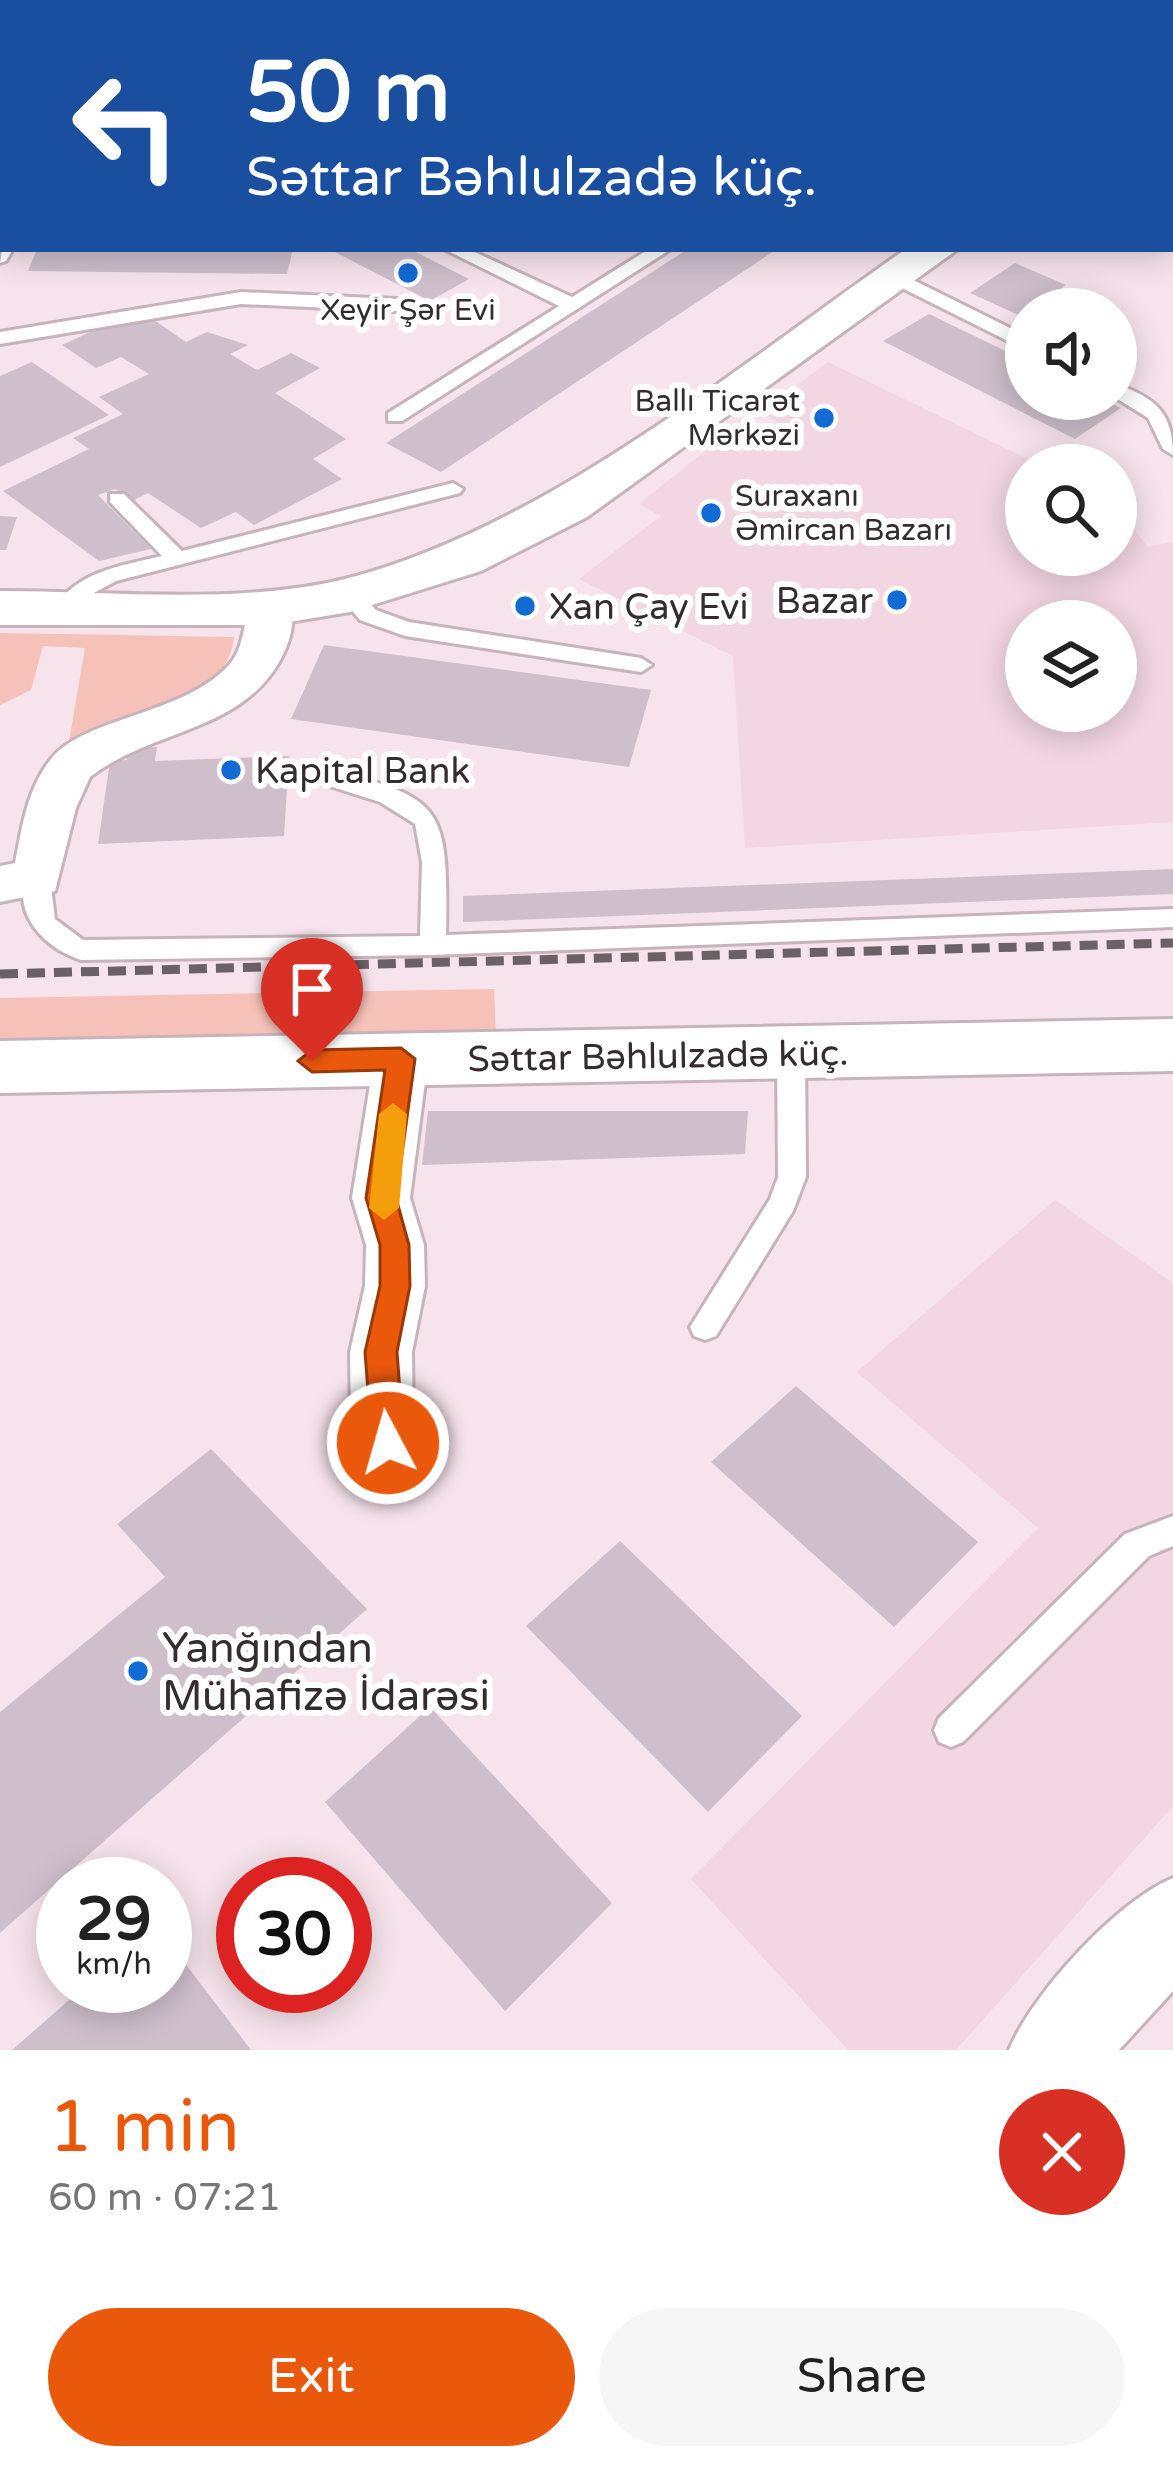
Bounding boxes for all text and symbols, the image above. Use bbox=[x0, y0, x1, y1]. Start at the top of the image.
text: 50 m bbox=[246, 43, 450, 144]
icon: left bbox=[48, 48, 204, 204]
text: Səttar Bəhlulzadə küç. bbox=[246, 145, 817, 210]
marker: Xeyir Şər Evi bbox=[395, 260, 421, 286]
map controls bbox=[1005, 288, 1137, 732]
button: sound bbox=[1005, 288, 1137, 420]
place label: Xeyir Şər Evi bbox=[320, 292, 496, 329]
place label: Ballı Ticarət Mərkəzi bbox=[634, 383, 800, 454]
marker: Ballı Ticarət Mərkəzi bbox=[811, 405, 837, 431]
button: search bbox=[1005, 444, 1137, 576]
place label: Suraxanı Əmircan Bazarı bbox=[735, 478, 952, 549]
marker: Suraxanı Əmircan Bazarı bbox=[698, 500, 724, 526]
place label: Bazar bbox=[776, 580, 873, 623]
place label: Xan Çay Evi bbox=[549, 586, 748, 629]
marker: Bazar bbox=[884, 587, 910, 613]
marker: Xan Çay Evi bbox=[512, 593, 538, 619]
button: layers bbox=[1005, 600, 1137, 732]
place label: Kapital Bank bbox=[255, 750, 470, 793]
marker: Kapital Bank bbox=[218, 757, 244, 783]
pin bbox=[261, 938, 363, 1061]
icon: arrive bbox=[279, 956, 345, 1022]
street label: Səttar Bəhlulzadə küç. bbox=[467, 1032, 849, 1081]
position arrow bbox=[325, 1380, 451, 1506]
place label: Yanğından Mühafizə İdarəsi bbox=[162, 1623, 490, 1722]
marker: Yanğından Mühafizə İdarəsi bbox=[125, 1658, 151, 1684]
speed limit sign: 30 bbox=[216, 1857, 372, 2013]
text: 29 bbox=[76, 1884, 152, 1956]
text: km/h bbox=[76, 1946, 152, 1983]
text: 1 min bbox=[48, 2085, 240, 2172]
button: close bbox=[999, 2089, 1125, 2215]
text: 60 m · 07:21 bbox=[48, 2174, 281, 2221]
button: Exit bbox=[48, 2308, 575, 2446]
button: Share bbox=[599, 2308, 1125, 2446]

